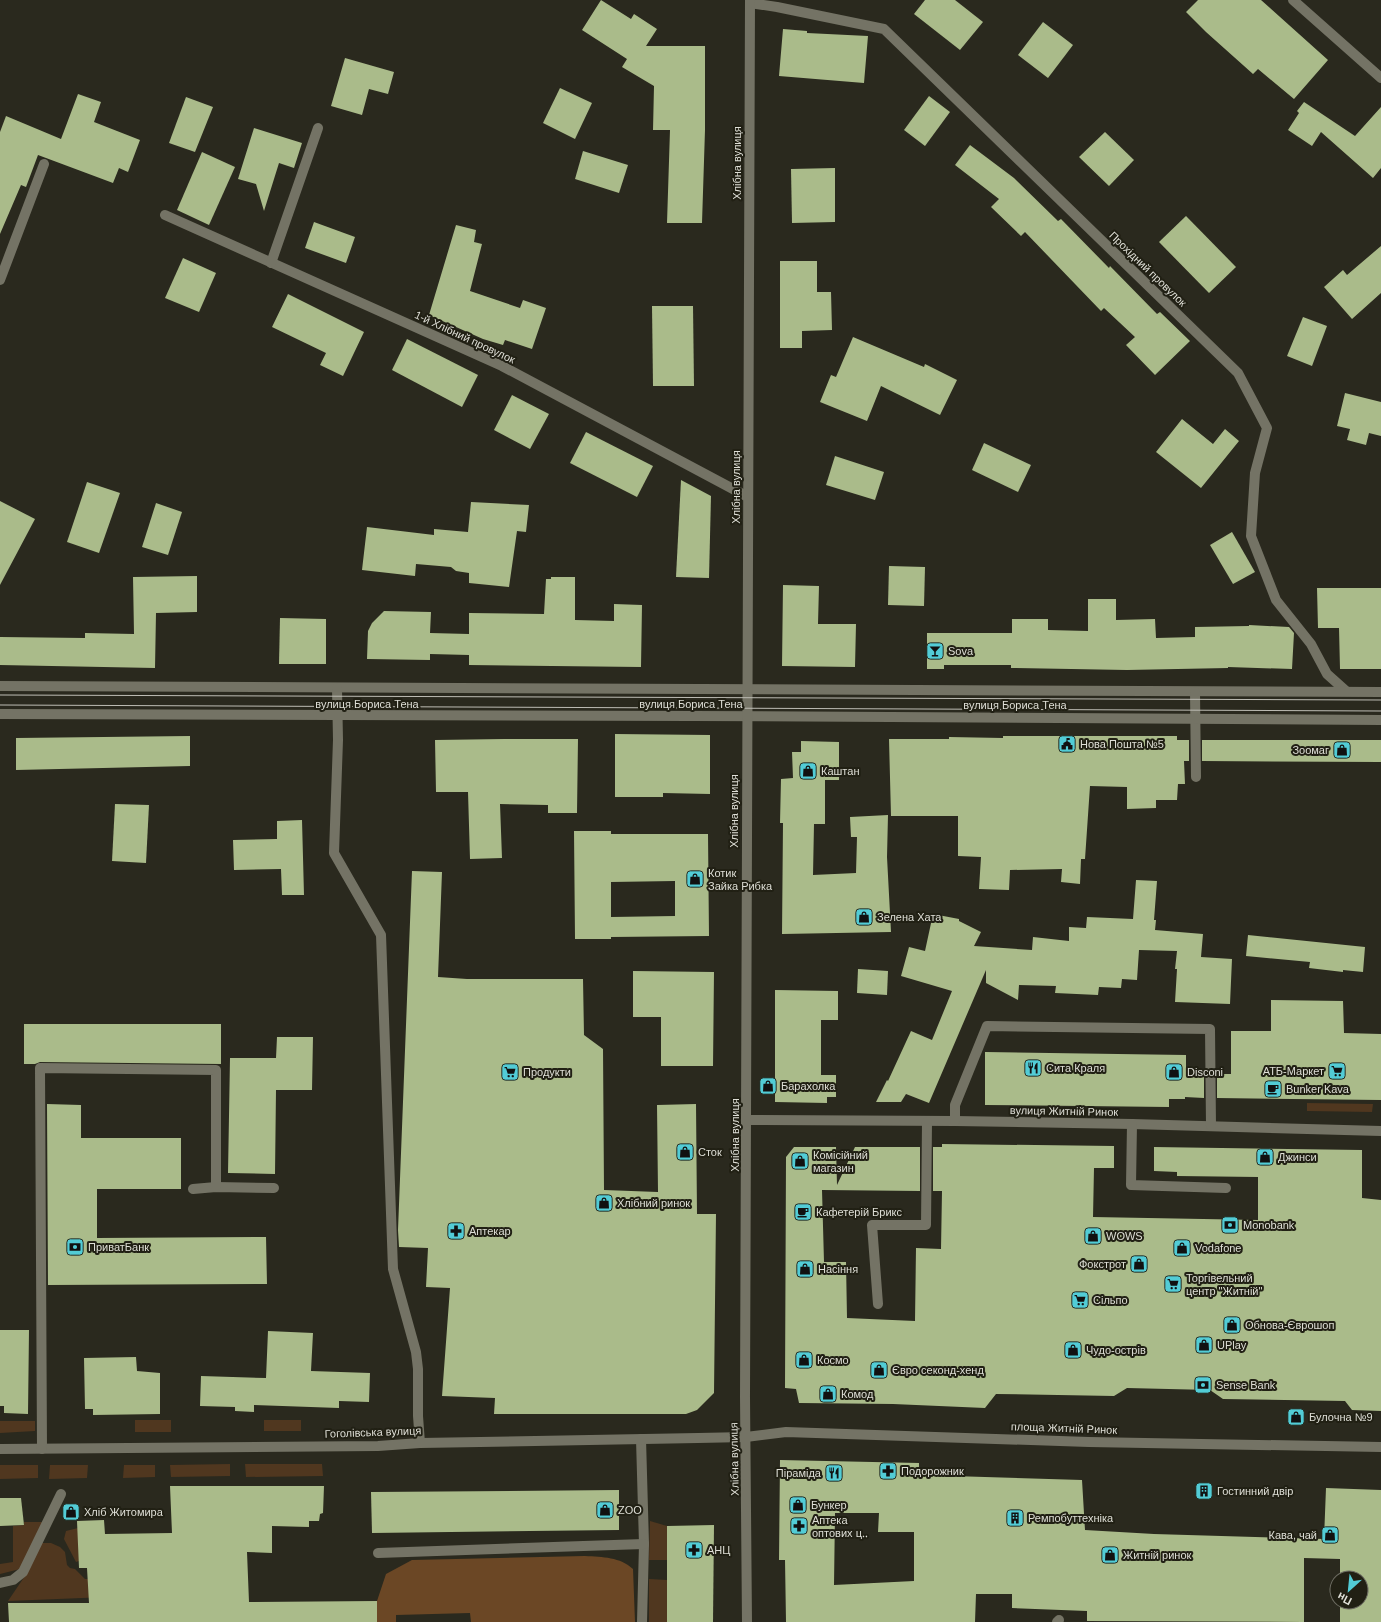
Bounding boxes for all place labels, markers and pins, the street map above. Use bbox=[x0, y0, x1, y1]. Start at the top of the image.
bar icon: Sova bbox=[925, 641, 945, 661]
place label: Sova bbox=[948, 645, 974, 657]
public building icon: Нова Пошта №5 bbox=[1057, 734, 1077, 754]
place label: Нова Пошта №5 bbox=[1080, 738, 1164, 750]
shop icon: Зоомаг bbox=[1332, 740, 1352, 760]
place label: Зоомаг bbox=[1292, 744, 1329, 756]
shop icon: Каштан bbox=[798, 761, 818, 781]
place label: Каштан bbox=[821, 765, 859, 777]
place label: Котик Зайка Рибка bbox=[708, 867, 773, 892]
shop icon: Котик Зайка Рибка bbox=[685, 869, 705, 889]
shop icon: Зелена Хата bbox=[854, 907, 874, 927]
place label: Зелена Хата bbox=[877, 911, 942, 923]
restaurant icon: Сита Краля bbox=[1023, 1058, 1043, 1078]
supermarket icon: АТБ-Маркет bbox=[1327, 1061, 1347, 1081]
supermarket icon: Продукти bbox=[500, 1062, 520, 1082]
place label: Сита Краля bbox=[1046, 1062, 1105, 1074]
shop icon: Disconi bbox=[1164, 1062, 1184, 1082]
place label: АТБ-Маркет bbox=[1263, 1065, 1324, 1077]
place label: Продукти bbox=[523, 1066, 571, 1078]
place label: Disconi bbox=[1187, 1066, 1223, 1078]
shop icon: Барахолка bbox=[758, 1076, 778, 1096]
cafe icon: Bunker Kava bbox=[1263, 1079, 1283, 1099]
place label: Барахолка bbox=[781, 1080, 836, 1092]
place label: Bunker Kava bbox=[1286, 1083, 1350, 1095]
shop icon: Сток bbox=[675, 1142, 695, 1162]
place label: Сток bbox=[698, 1146, 722, 1158]
shop icon: Джинси bbox=[1255, 1147, 1275, 1167]
place label: Комісійний магазин bbox=[813, 1149, 868, 1174]
shop icon: Комісійний магазин bbox=[790, 1151, 810, 1171]
place label: Джинси bbox=[1278, 1151, 1317, 1163]
shop icon: Хлібний ринок bbox=[594, 1193, 614, 1213]
place label: Хлібний ринок bbox=[617, 1197, 690, 1209]
cafe icon: Кафетерій Брикс bbox=[793, 1202, 813, 1222]
place label: Кафетерій Брикс bbox=[816, 1206, 903, 1218]
bank icon: Monobank bbox=[1220, 1215, 1240, 1235]
place label: Monobank bbox=[1243, 1219, 1295, 1231]
pharmacy icon: Аптекар bbox=[446, 1221, 466, 1241]
place label: Аптекар bbox=[469, 1225, 511, 1237]
shop icon: WOWS bbox=[1083, 1226, 1103, 1246]
place label: WOWS bbox=[1106, 1230, 1143, 1242]
bank icon: ПриватБанк bbox=[65, 1237, 85, 1257]
shop icon: Vodafone bbox=[1172, 1238, 1192, 1258]
place label: ПриватБанк bbox=[88, 1241, 149, 1253]
place label: Vodafone bbox=[1195, 1242, 1242, 1254]
shop icon: Фокстрот bbox=[1129, 1254, 1149, 1274]
place label: Фокстрот bbox=[1079, 1258, 1126, 1270]
shop icon: Насіння bbox=[795, 1259, 815, 1279]
place label: Насіння bbox=[818, 1263, 858, 1275]
place label: Торгівельний центр "Житній" bbox=[1186, 1272, 1262, 1297]
supermarket icon: Торгівельний центр "Житній" bbox=[1163, 1274, 1183, 1294]
supermarket icon: Сільпо bbox=[1070, 1290, 1090, 1310]
place label: Сільпо bbox=[1093, 1294, 1128, 1306]
shop icon: Обнова-Єврошоп bbox=[1222, 1315, 1242, 1335]
place label: Обнова-Єврошоп bbox=[1245, 1319, 1334, 1331]
shop icon: UPlay bbox=[1194, 1335, 1214, 1355]
place label: UPlay bbox=[1217, 1339, 1247, 1351]
shop icon: Чудо-острів bbox=[1063, 1340, 1083, 1360]
place label: Чудо-острів bbox=[1086, 1344, 1146, 1356]
shop icon: Космо bbox=[794, 1350, 814, 1370]
place label: Космо bbox=[817, 1354, 849, 1366]
shop icon: Євро секонд-хенд bbox=[869, 1360, 889, 1380]
place label: Євро секонд-хенд bbox=[892, 1364, 984, 1376]
bank icon: Sense Bank bbox=[1193, 1375, 1213, 1395]
place label: Sense Bank bbox=[1216, 1379, 1276, 1391]
shop icon: Комод bbox=[818, 1384, 838, 1404]
place label: Комод bbox=[841, 1388, 874, 1400]
shop icon: Булочна №9 bbox=[1286, 1407, 1306, 1427]
place label: Булочна №9 bbox=[1309, 1411, 1373, 1423]
pharmacy icon: Подорожник bbox=[878, 1461, 898, 1481]
restaurant icon: Піраміда bbox=[824, 1463, 844, 1483]
place label: Подорожник bbox=[901, 1465, 964, 1477]
place label: Піраміда bbox=[776, 1467, 822, 1479]
building icon: Гостинний двір bbox=[1194, 1481, 1214, 1501]
place label: Гостинний двір bbox=[1217, 1485, 1293, 1497]
shop icon: Бункер bbox=[788, 1495, 808, 1515]
place label: Бункер bbox=[811, 1499, 847, 1511]
shop icon: ZOO bbox=[595, 1500, 615, 1520]
shop icon: Хліб Житомира bbox=[61, 1502, 81, 1522]
place label: ZOO bbox=[618, 1504, 642, 1516]
place label: Хліб Житомира bbox=[84, 1506, 164, 1518]
building icon: Ремпобуттехніка bbox=[1005, 1508, 1025, 1528]
place label: Ремпобуттехніка bbox=[1028, 1512, 1114, 1524]
place label: Аптека оптових ц‥ bbox=[812, 1514, 868, 1539]
pharmacy icon: Аптека оптових ц‥ bbox=[789, 1516, 809, 1536]
shop icon: Кава, чай bbox=[1320, 1525, 1340, 1545]
place label: Кава, чай bbox=[1269, 1529, 1317, 1541]
pharmacy icon: АНЦ bbox=[684, 1540, 704, 1560]
place label: АНЦ bbox=[707, 1544, 730, 1556]
shop icon: Житній ринок bbox=[1100, 1545, 1120, 1565]
place label: Житній ринок bbox=[1123, 1549, 1192, 1561]

